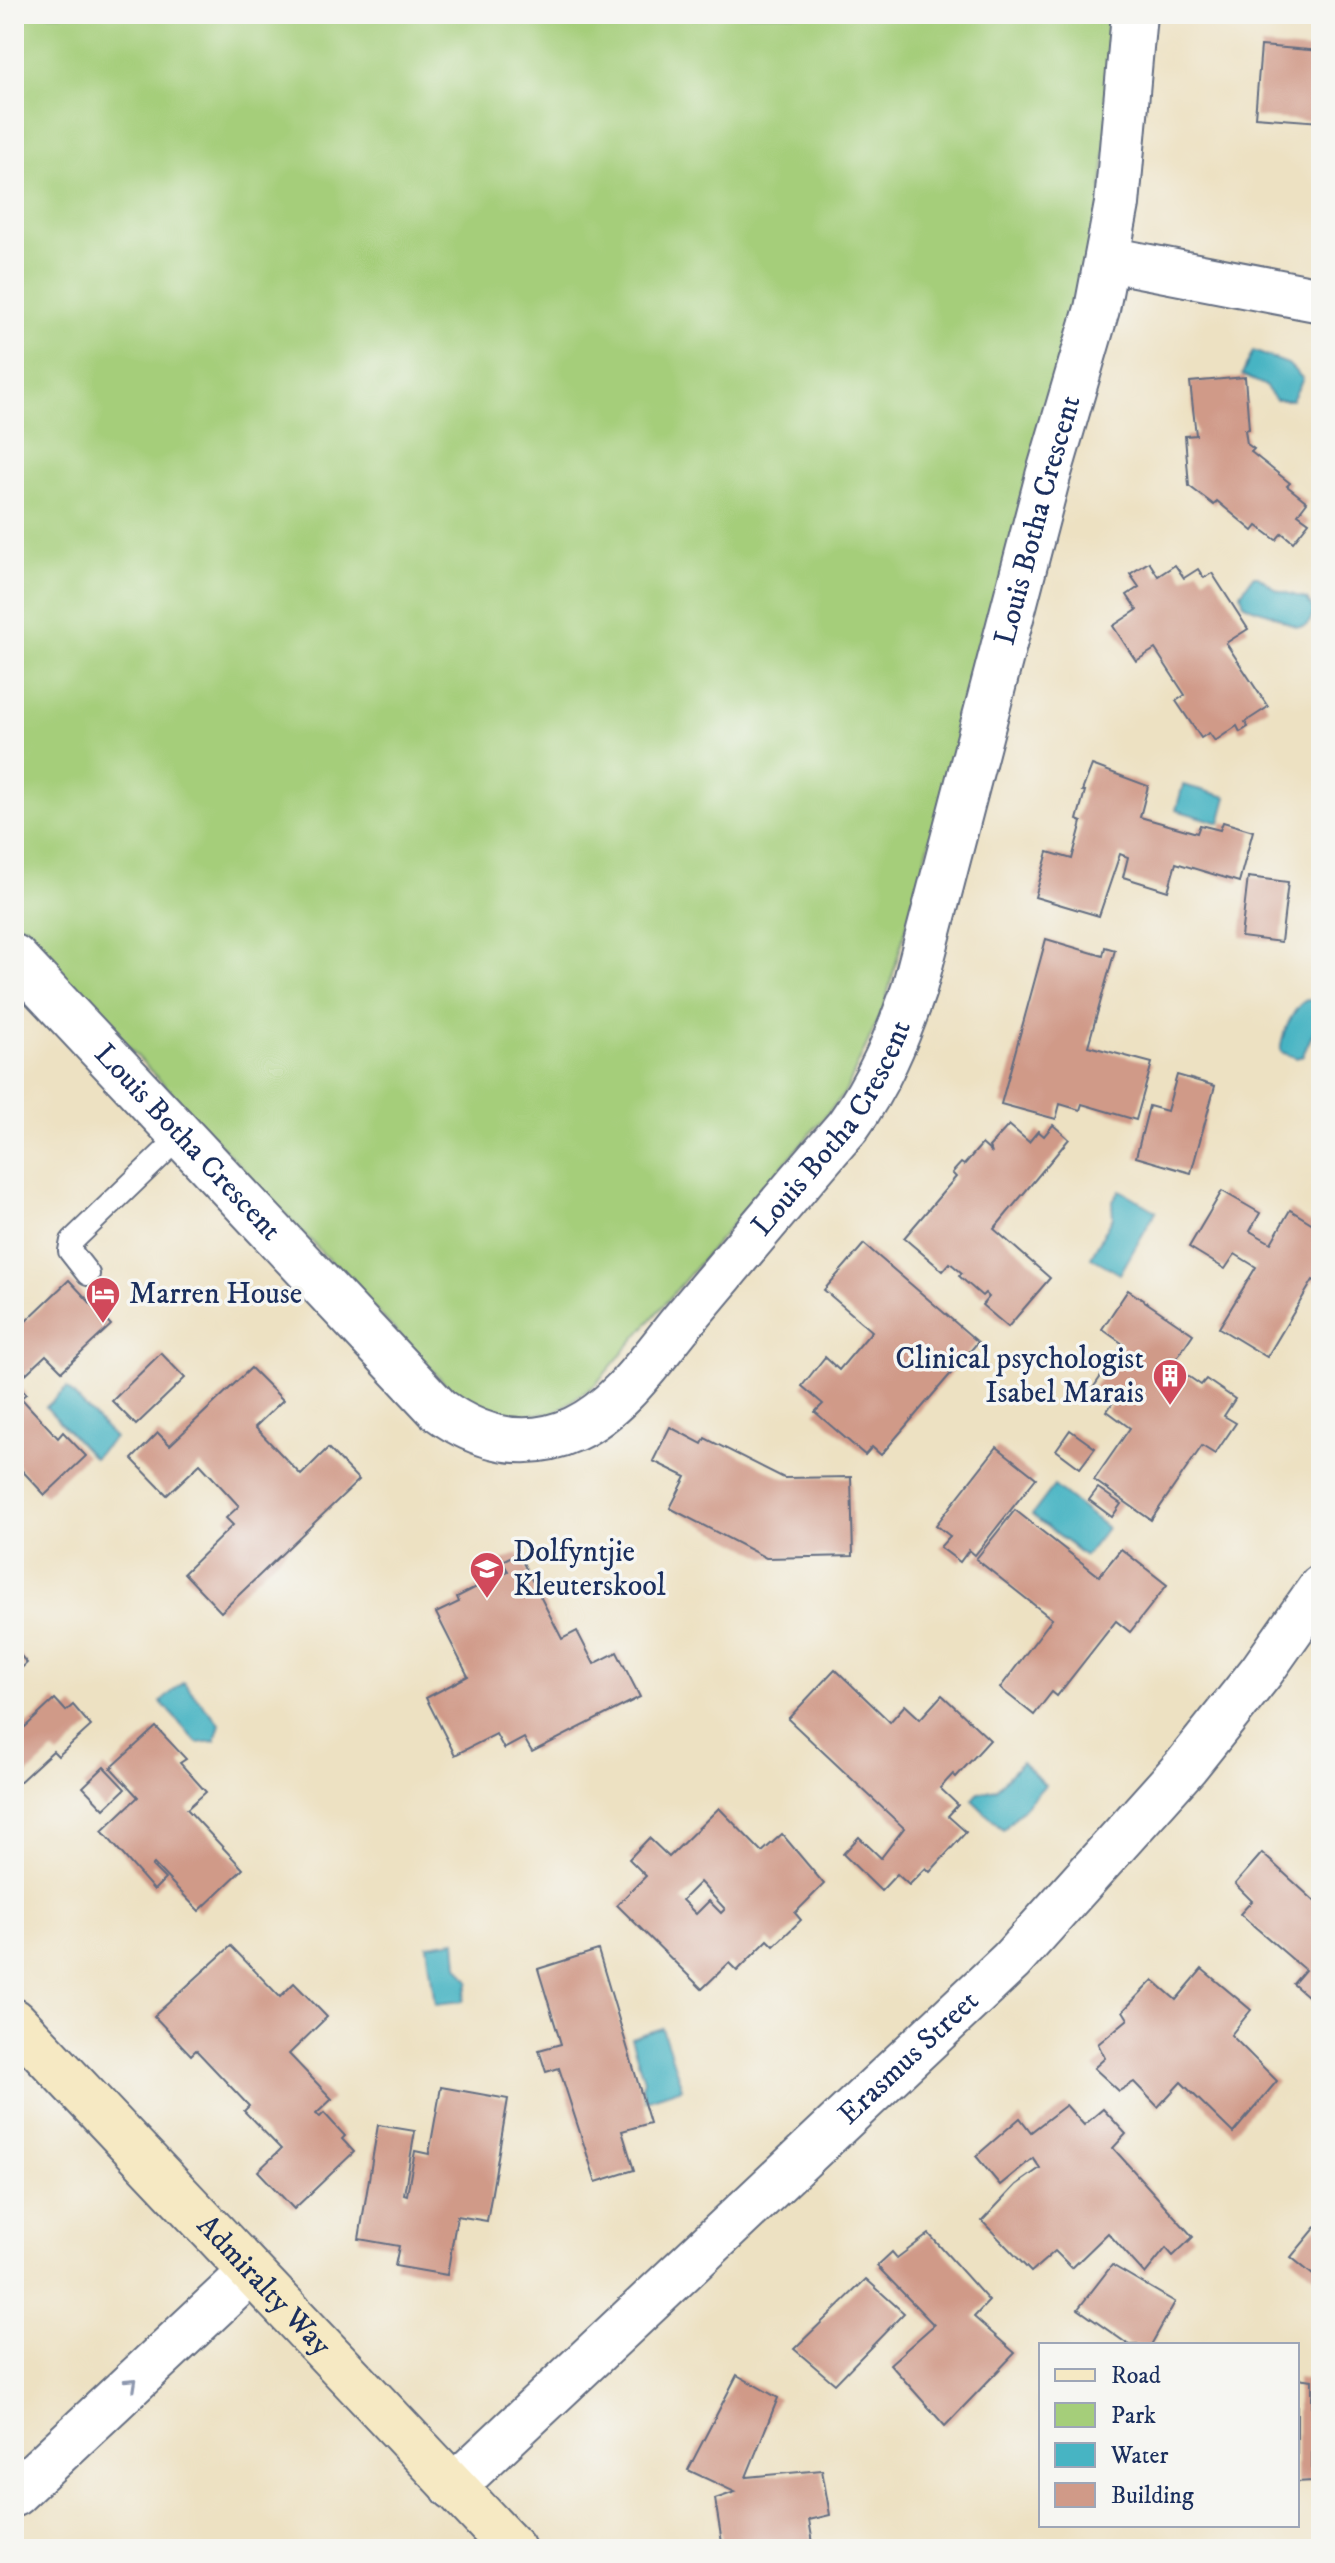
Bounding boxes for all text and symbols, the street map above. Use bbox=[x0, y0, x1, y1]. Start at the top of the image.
street label: Louis Botha Crescent bbox=[986, 391, 1089, 649]
street label: Louis Botha Crescent bbox=[743, 1015, 919, 1244]
street label: Louis Botha Crescent bbox=[86, 1036, 289, 1249]
hotel icon: Marren House bbox=[84, 1275, 122, 1325]
place label: Marren House bbox=[129, 1276, 302, 1313]
place label: Clinical psychologist Isabel Marais bbox=[895, 1341, 1144, 1412]
building icon: Clinical psychologist Isabel Marais bbox=[1151, 1357, 1189, 1407]
place label: Dolfyntjie Kleuterskool bbox=[513, 1534, 666, 1605]
school or university icon: Dolfyntjie Kleuterskool bbox=[468, 1550, 506, 1600]
street label: Erasmus Street bbox=[831, 1983, 987, 2133]
street label: Admiralty Way bbox=[189, 2207, 340, 2364]
legend bbox=[1039, 2343, 1299, 2527]
text: Road bbox=[1111, 2361, 1161, 2391]
one-way arrow bbox=[123, 2378, 137, 2393]
text: Park bbox=[1111, 2401, 1156, 2431]
text: Water bbox=[1110, 2441, 1168, 2471]
text: Building bbox=[1111, 2481, 1194, 2511]

